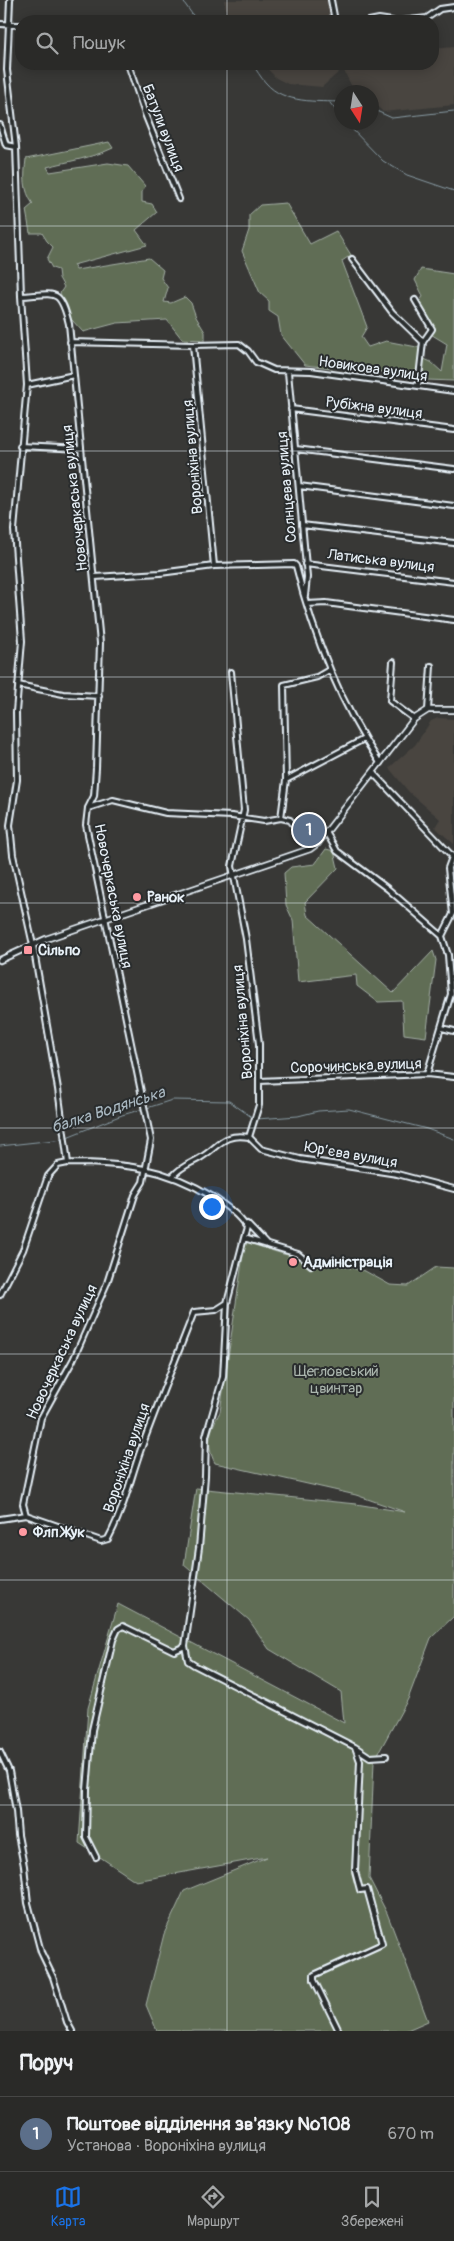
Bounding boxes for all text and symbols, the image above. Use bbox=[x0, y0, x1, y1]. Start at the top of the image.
search box bbox=[15, 15, 439, 70]
icon: search bbox=[33, 29, 61, 57]
text: Пошук bbox=[73, 31, 126, 55]
street label: Батули вулиця bbox=[138, 81, 188, 175]
north arrow bbox=[334, 85, 379, 130]
street label: Новикова вулиця bbox=[317, 352, 429, 386]
street label: Рубіжна вулиця bbox=[325, 393, 423, 423]
street label: Вороніхіна вулиця bbox=[179, 399, 207, 515]
street label: Новочеркаська вулиця bbox=[58, 424, 92, 572]
street label: Солнцева вулиця bbox=[273, 430, 301, 544]
street label: Латиська вулиця bbox=[326, 545, 435, 577]
pin: 1 bbox=[293, 811, 325, 849]
street label: Новочеркаська вулиця bbox=[90, 822, 136, 970]
place label: Ранок bbox=[147, 888, 185, 907]
marker: Ранок bbox=[131, 891, 143, 903]
place label: Сільпо bbox=[38, 941, 80, 960]
marker: Сільпо bbox=[22, 944, 34, 956]
street label: Вороніхіна вулиця bbox=[229, 964, 257, 1080]
street label: Сорочинська вулиця bbox=[290, 1054, 422, 1078]
water label: балка Водянська bbox=[49, 1082, 169, 1138]
street label: Юр’єва вулиця bbox=[303, 1137, 399, 1173]
your location bbox=[199, 1194, 225, 1220]
place label: Адміністрація bbox=[303, 1253, 392, 1272]
marker: Адміністрація bbox=[287, 1256, 299, 1268]
street label: Новочеркаська вулиця bbox=[22, 1281, 102, 1423]
park label: Щегловський цвинтар bbox=[293, 1362, 379, 1398]
street label: Вороніхіна вулиця bbox=[99, 1401, 155, 1515]
place label: Флп Жук bbox=[32, 1523, 85, 1542]
marker: Флп Жук bbox=[17, 1526, 29, 1538]
text: Поруч bbox=[20, 2050, 73, 2077]
text: Поштове відділення зв'язку №108 bbox=[67, 2112, 350, 2136]
text: 1 bbox=[33, 2124, 39, 2144]
text: 670 m bbox=[388, 2124, 434, 2144]
text: Установа · Вороніхіна вулиця bbox=[67, 2136, 266, 2156]
tab: Карта bbox=[51, 2183, 85, 2230]
tab: Маршрут bbox=[187, 2183, 240, 2230]
tab: Збережені bbox=[341, 2183, 403, 2230]

